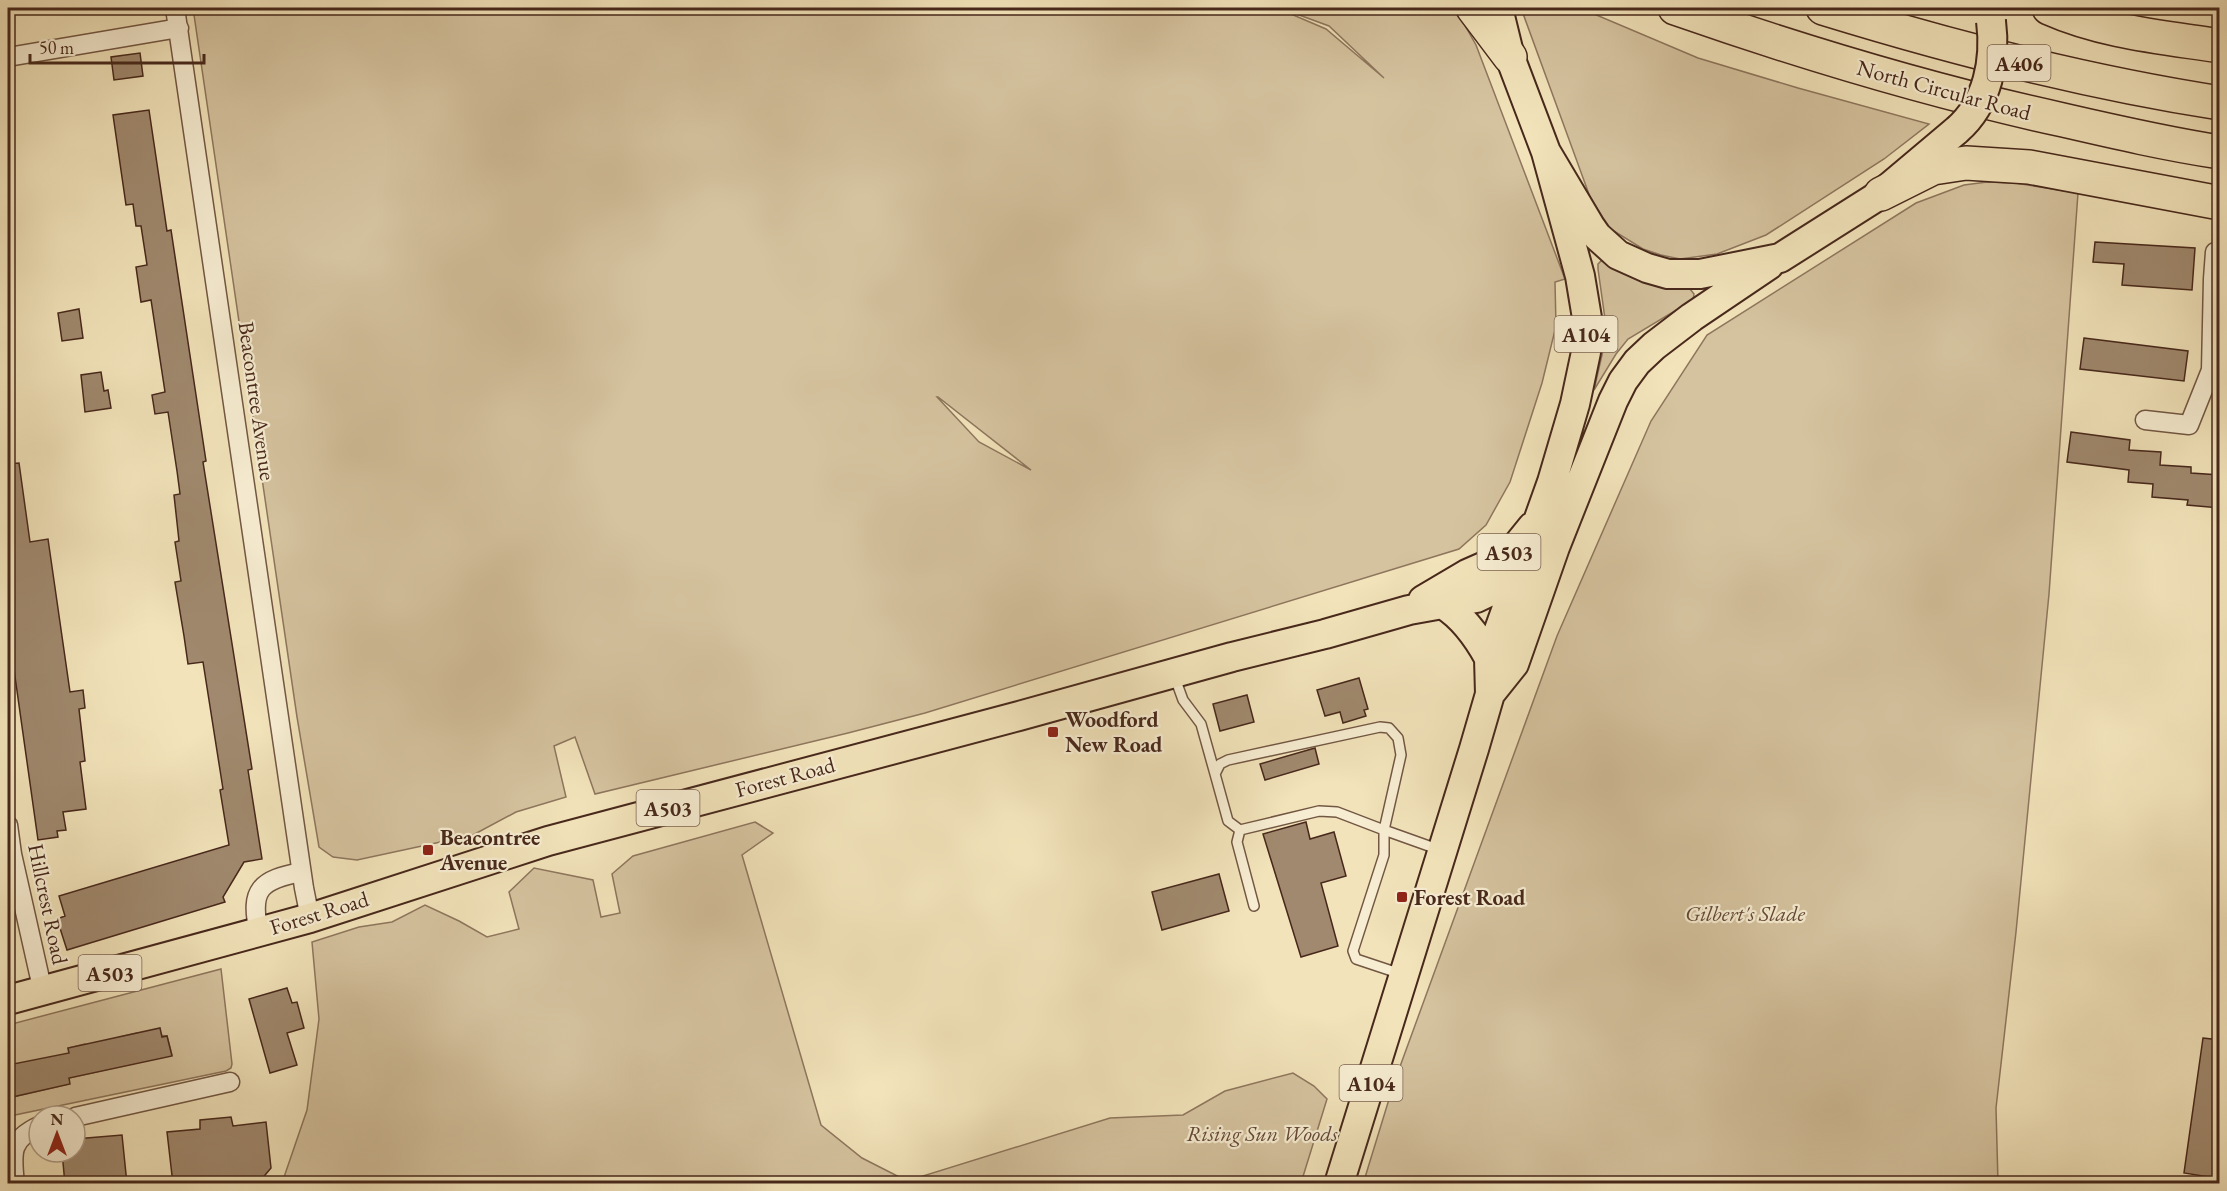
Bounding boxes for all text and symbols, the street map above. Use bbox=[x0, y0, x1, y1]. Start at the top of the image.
scale bar bbox=[30, 27, 204, 65]
text: 50 m bbox=[39, 36, 74, 59]
road number: A406 bbox=[1988, 45, 2050, 81]
street label: North Circular Road bbox=[1854, 53, 2035, 127]
road number: A104 bbox=[1554, 316, 1618, 352]
street label: Beacontree Avenue bbox=[232, 320, 283, 483]
road number: A503 bbox=[1478, 534, 1540, 570]
place label: Woodford New Road bbox=[1065, 705, 1162, 759]
marker: Woodford New Road bbox=[1046, 725, 1060, 739]
street label: Forest Road bbox=[732, 750, 839, 804]
road number: A503 bbox=[636, 790, 700, 826]
place label: Beacontree Avenue bbox=[439, 823, 540, 877]
street label: Hillcrest Road bbox=[21, 841, 75, 968]
marker: Beacontree Avenue bbox=[421, 843, 435, 857]
place label: Forest Road bbox=[1414, 883, 1525, 912]
street label: Forest Road bbox=[266, 884, 373, 942]
marker: Forest Road bbox=[1395, 890, 1409, 904]
park label: Gilbert's Slade bbox=[1685, 899, 1806, 928]
road number: A503 bbox=[78, 955, 142, 991]
road number: A104 bbox=[1340, 1065, 1402, 1101]
north arrow bbox=[27, 1104, 87, 1164]
text: N bbox=[51, 1109, 64, 1130]
park label: Rising Sun Woods bbox=[1186, 1119, 1339, 1148]

